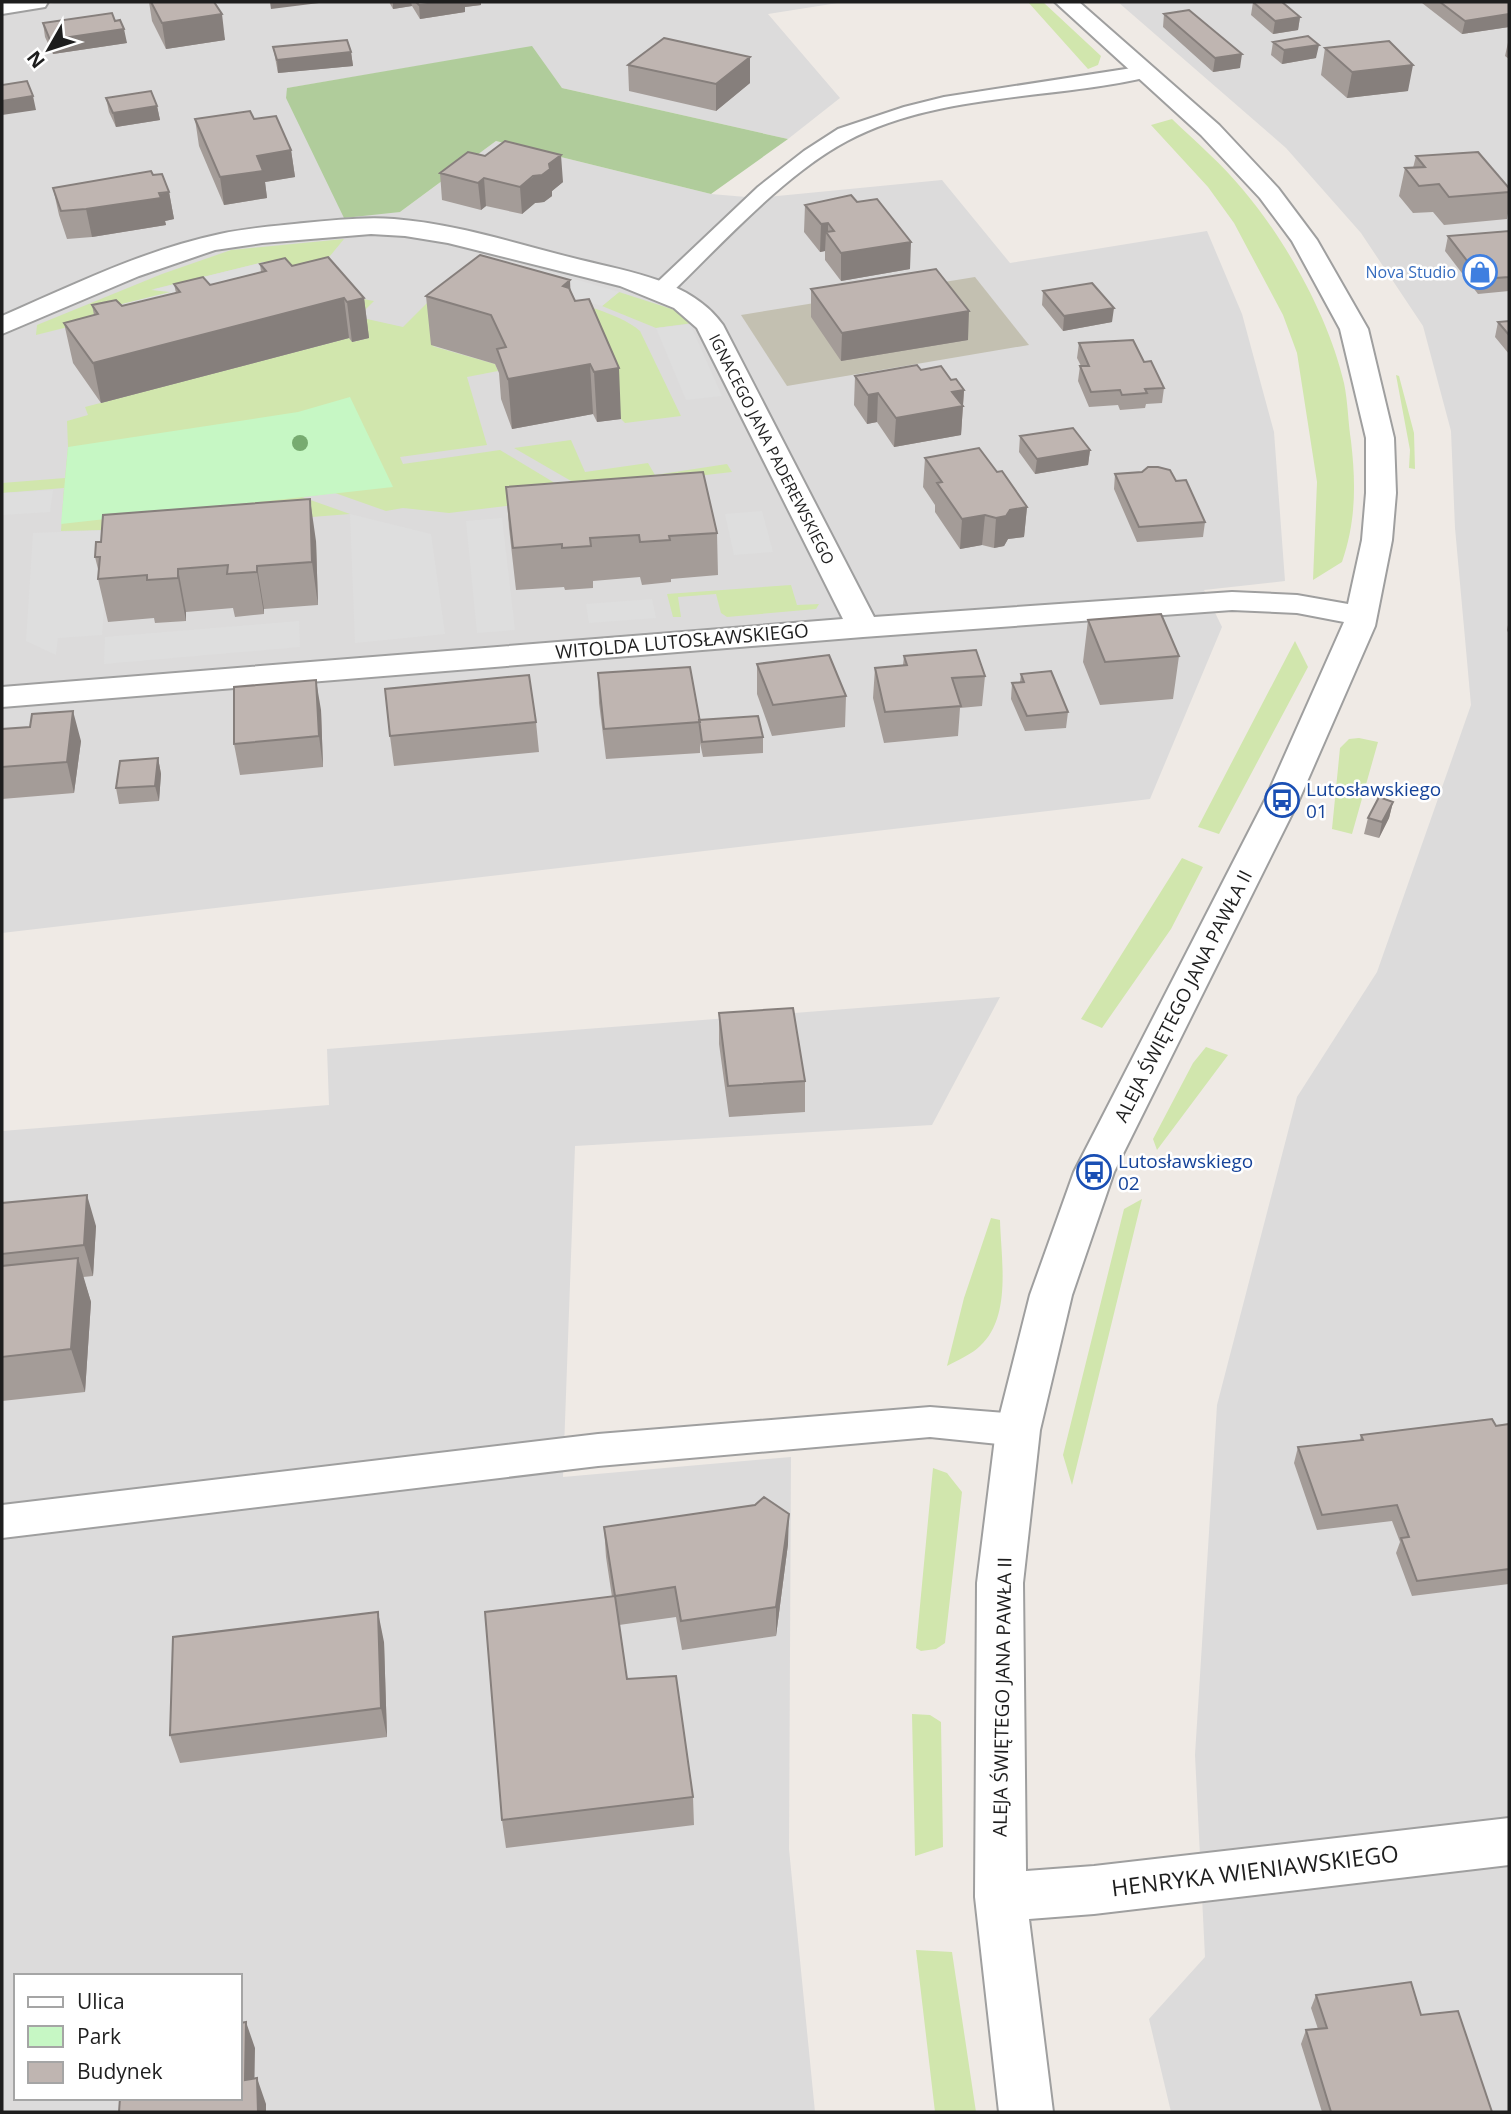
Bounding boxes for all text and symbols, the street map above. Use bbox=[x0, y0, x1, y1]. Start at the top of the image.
north arrow bbox=[14, 14, 84, 84]
text: N bbox=[21, 46, 51, 74]
shop icon: Nova Studio bbox=[1461, 253, 1499, 291]
place label: Nova Studio bbox=[1366, 261, 1456, 283]
street label: IGNACEGO JANA PADEREWSKIEGO bbox=[704, 330, 840, 568]
street label: WITOLDA LUTOSŁAWSKIEGO bbox=[554, 617, 810, 665]
place label: Lutosławskiego 01 bbox=[1306, 776, 1441, 824]
bus stop icon: Lutosławskiego 01 bbox=[1263, 781, 1301, 819]
street label: ALEJA ŚWIĘTEGO JANA PAWŁA II bbox=[1108, 865, 1258, 1127]
place label: Lutosławskiego 02 bbox=[1118, 1148, 1253, 1196]
bus stop icon: Lutosławskiego 02 bbox=[1075, 1153, 1113, 1191]
street label: ALEJA ŚWIĘTEGO JANA PAWŁA II bbox=[987, 1557, 1017, 1837]
street label: HENRYKA WIENIAWSKIEGO bbox=[1109, 1837, 1400, 1904]
legend bbox=[14, 1974, 242, 2100]
text: Ulica bbox=[77, 1987, 125, 2015]
text: Park bbox=[77, 2022, 121, 2050]
text: Budynek bbox=[77, 2057, 163, 2085]

